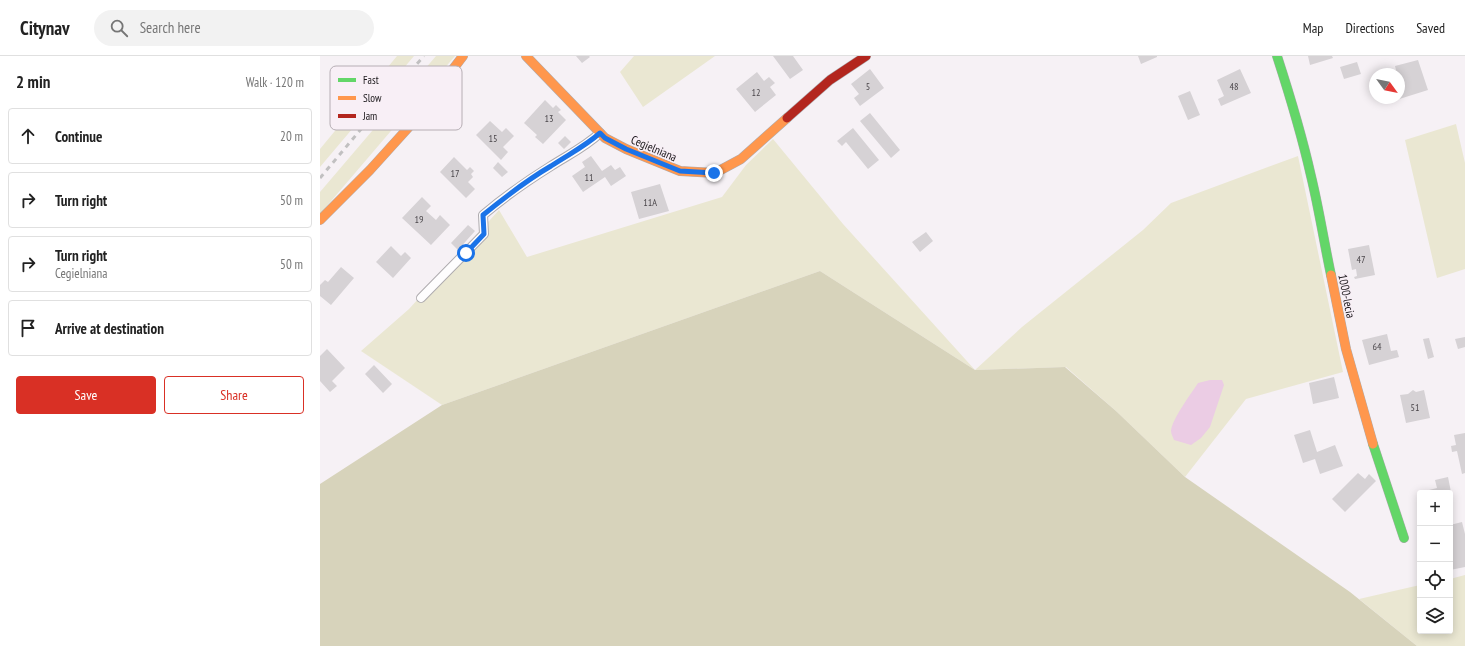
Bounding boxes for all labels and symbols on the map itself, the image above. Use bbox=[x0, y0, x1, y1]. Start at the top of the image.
legend bbox=[330, 66, 462, 130]
north arrow bbox=[1369, 68, 1405, 104]
text: Fast bbox=[363, 73, 379, 87]
house number: 5 bbox=[866, 80, 870, 93]
house number: 48 bbox=[1230, 80, 1239, 93]
house number: 12 bbox=[752, 86, 761, 99]
text: Slow bbox=[363, 91, 382, 105]
text: Jam bbox=[362, 109, 377, 123]
house number: 13 bbox=[545, 112, 554, 125]
house number: 15 bbox=[489, 132, 498, 145]
street label: Cegielniana bbox=[629, 132, 679, 164]
route end bbox=[705, 164, 723, 182]
house number: 17 bbox=[451, 167, 460, 180]
house number: 11 bbox=[585, 171, 594, 184]
house number: 11A bbox=[643, 196, 657, 209]
house number: 19 bbox=[415, 213, 424, 226]
route start bbox=[457, 244, 475, 262]
house number: 47 bbox=[1357, 253, 1366, 266]
street label: 1000-lecia bbox=[1335, 273, 1359, 319]
house number: 64 bbox=[1373, 340, 1382, 353]
house number: 51 bbox=[1411, 401, 1420, 414]

